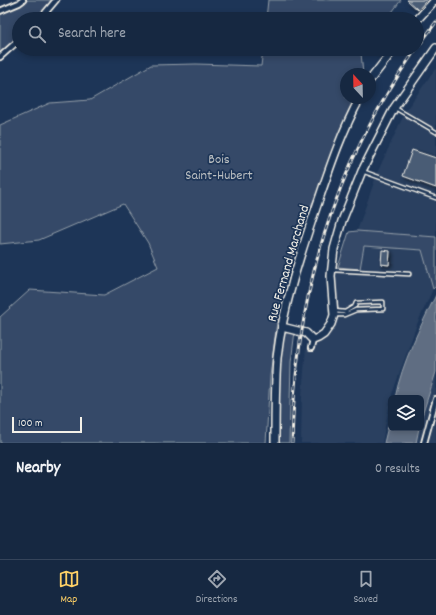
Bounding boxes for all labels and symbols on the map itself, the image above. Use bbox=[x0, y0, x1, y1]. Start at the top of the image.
north arrow bbox=[340, 68, 376, 104]
park label: Bois Saint-Hubert bbox=[185, 150, 253, 186]
street label: Rue Fernand Marchand bbox=[263, 203, 315, 324]
scale bar bbox=[12, 415, 82, 434]

